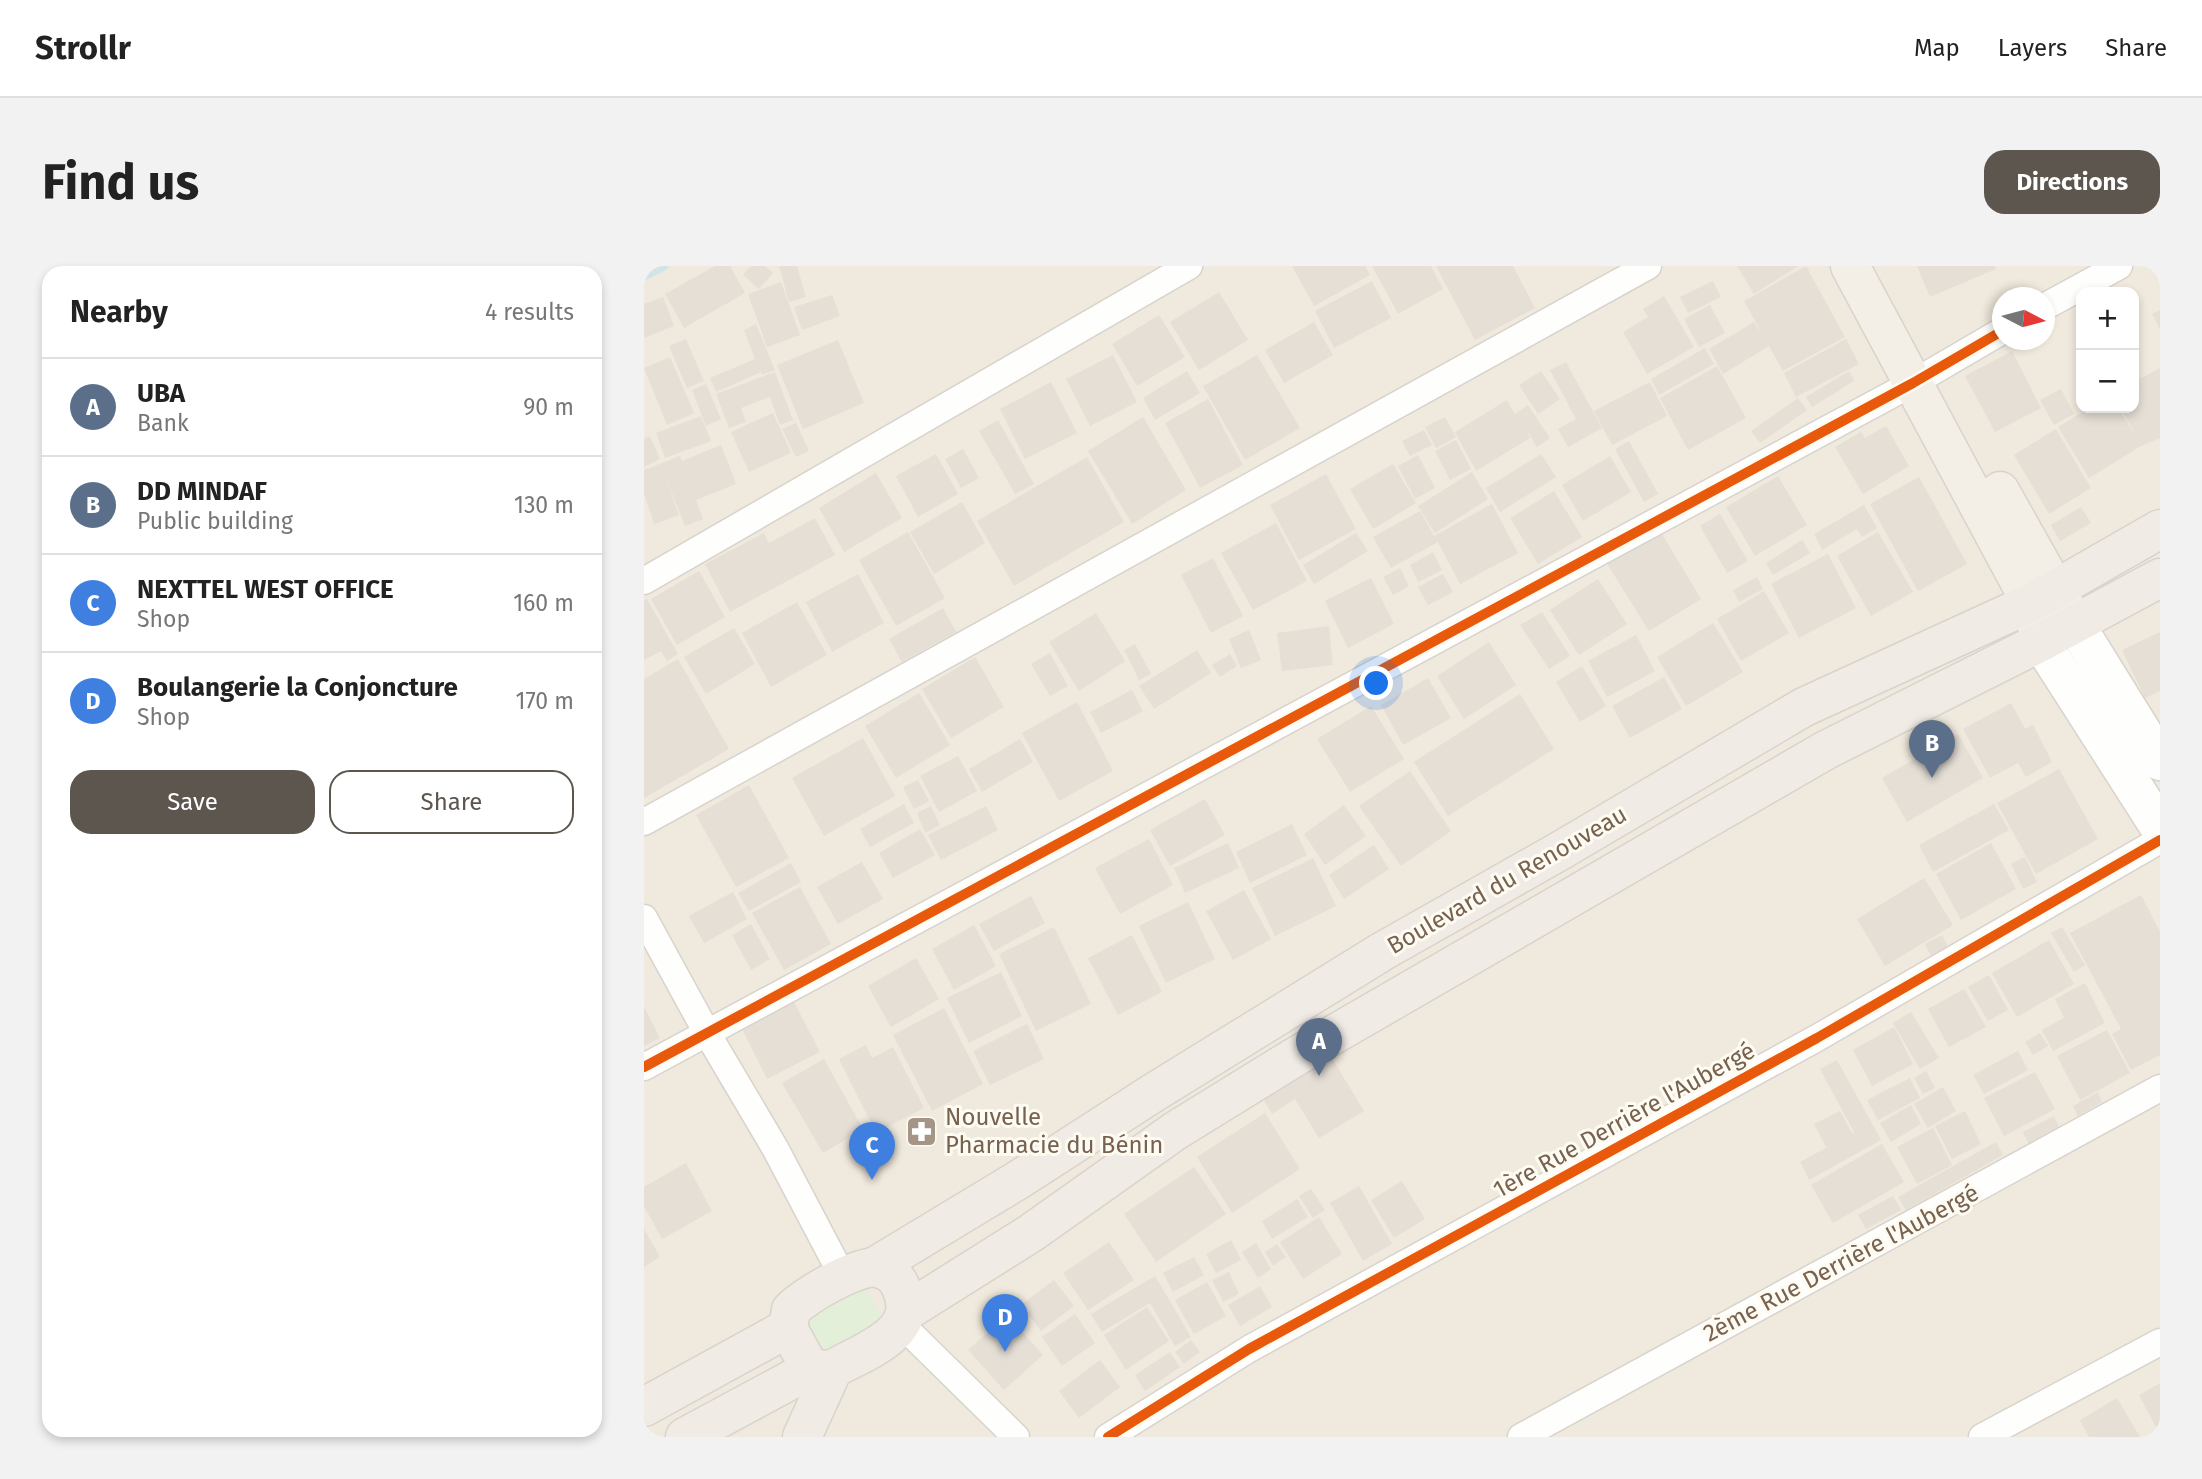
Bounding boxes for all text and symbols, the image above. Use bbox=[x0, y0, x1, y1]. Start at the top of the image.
text: Strollr bbox=[35, 28, 131, 68]
text: Map bbox=[1914, 34, 1960, 62]
text: Layers bbox=[1998, 34, 2067, 62]
text: Share bbox=[2105, 34, 2167, 62]
button: Directions bbox=[1984, 150, 2160, 214]
text: Find us bbox=[42, 153, 199, 212]
north arrow bbox=[1992, 287, 2055, 350]
map controls bbox=[2076, 287, 2139, 413]
button: + bbox=[2076, 287, 2139, 350]
text: Nearby bbox=[70, 294, 168, 330]
text: 4 results bbox=[485, 298, 574, 326]
button: − bbox=[2076, 350, 2139, 413]
text: UBA bbox=[137, 378, 185, 409]
text: A bbox=[86, 393, 100, 421]
text: 90 m bbox=[523, 393, 574, 421]
text: Bank bbox=[137, 409, 189, 437]
text: DD MINDAF bbox=[137, 476, 267, 507]
text: B bbox=[86, 491, 100, 519]
text: 130 m bbox=[514, 491, 574, 519]
text: Public building bbox=[137, 507, 293, 535]
text: NEXTTEL WEST OFFICE bbox=[137, 574, 394, 605]
text: C bbox=[86, 589, 100, 617]
text: 160 m bbox=[513, 589, 574, 617]
text: Shop bbox=[137, 605, 190, 633]
your location bbox=[1359, 666, 1393, 700]
text: Boulangerie la Conjoncture bbox=[137, 672, 458, 703]
text: D bbox=[86, 687, 100, 715]
text: 170 m bbox=[515, 687, 574, 715]
text: Shop bbox=[137, 703, 190, 731]
pin: B bbox=[1909, 720, 1955, 778]
button: Save bbox=[70, 770, 315, 834]
button: Share bbox=[329, 770, 574, 834]
street label: Boulevard du Renouveau bbox=[1382, 800, 1632, 960]
pin: A bbox=[1296, 1018, 1342, 1076]
street label: 1ère Rue Derrière l'Aubergé bbox=[1488, 1036, 1760, 1204]
place label: Nouvelle Pharmacie du Bénin bbox=[945, 1103, 1163, 1159]
pharmacy icon: Nouvelle Pharmacie du Bénin bbox=[905, 1114, 939, 1148]
pin: C bbox=[849, 1122, 895, 1180]
street label: 2ème Rue Derrière l'Aubergé bbox=[1699, 1178, 1983, 1348]
pin: D bbox=[982, 1294, 1028, 1352]

